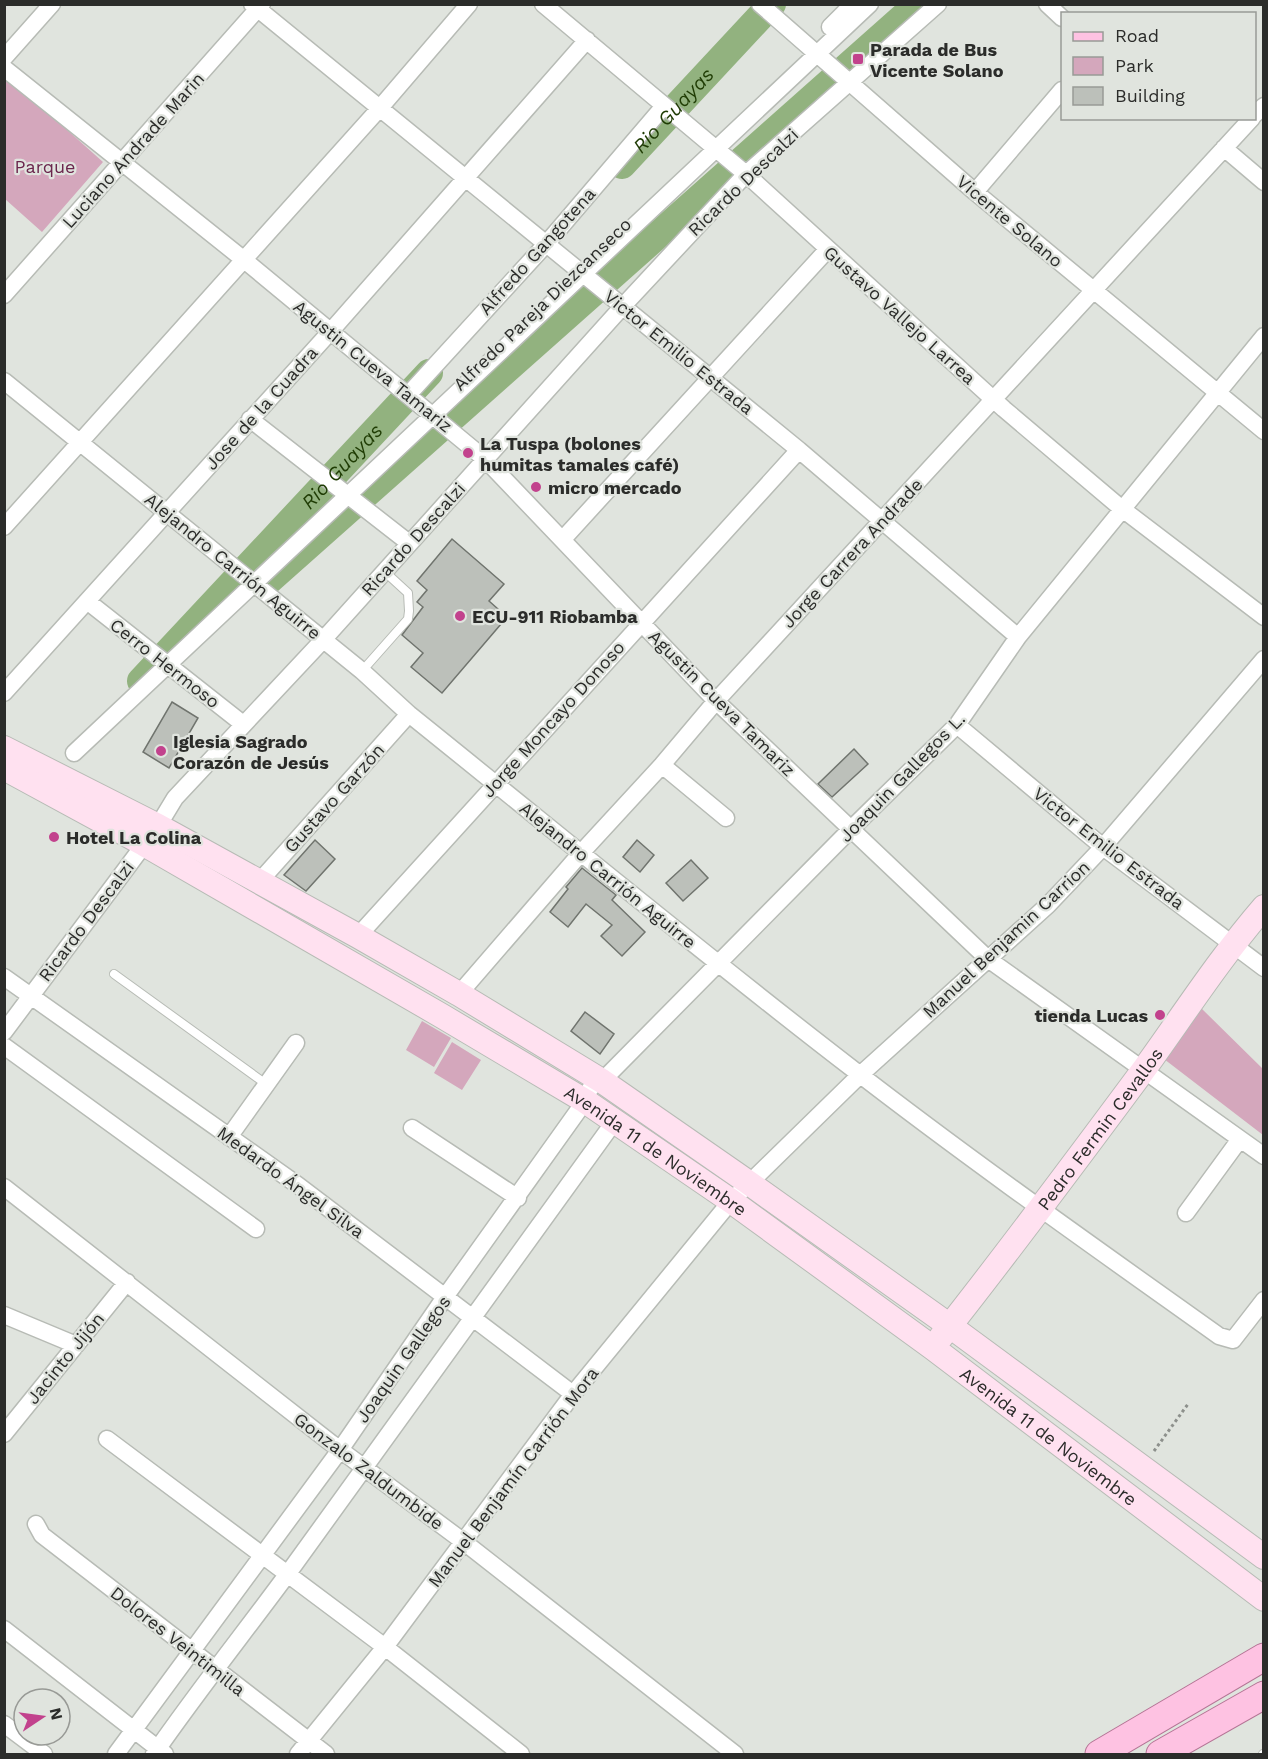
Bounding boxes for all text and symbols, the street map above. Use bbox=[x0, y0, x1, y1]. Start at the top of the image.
legend bbox=[1061, 12, 1256, 120]
text: Road bbox=[1115, 25, 1159, 46]
place label: Parada de Bus Vicente Solano bbox=[870, 39, 1004, 81]
marker: Parada de Bus Vicente Solano bbox=[851, 52, 865, 66]
text: Park bbox=[1115, 55, 1154, 76]
water label: Rio Guayas bbox=[628, 62, 719, 158]
street label: Luciano Andrade Marin bbox=[58, 68, 208, 232]
text: Building bbox=[1115, 85, 1185, 106]
street label: Ricardo Descalzi bbox=[683, 124, 803, 240]
park label: Parque bbox=[14, 156, 76, 177]
street label: Vicente Solano bbox=[953, 171, 1067, 271]
street label: Alfredo Gangotena bbox=[474, 183, 600, 319]
street label: Alfredo Pareja Diezcanseco bbox=[449, 213, 635, 395]
street label: Gustavo Vallejo Larrea bbox=[820, 241, 980, 389]
street label: Victor Emilio Estrada bbox=[600, 285, 758, 419]
street label: Agustin Cueva Tamariz bbox=[289, 295, 457, 437]
street label: Jose de la Cuadra bbox=[200, 342, 322, 474]
water label: Rio Guayas bbox=[296, 419, 387, 514]
place label: La Tuspa (bolones humitas tamales café) bbox=[480, 433, 679, 475]
marker: La Tuspa (bolones humitas tamales café) bbox=[461, 446, 475, 460]
street label: Jorge Carrera Andrade bbox=[777, 474, 927, 632]
place label: micro mercado bbox=[548, 477, 682, 498]
street label: Ricardo Descalzi bbox=[357, 478, 469, 600]
marker: micro mercado bbox=[529, 480, 543, 494]
street label: Alejandro Carrión Aguirre bbox=[141, 488, 325, 644]
place label: ECU-911 Riobamba bbox=[472, 606, 638, 627]
marker: ECU-911 Riobamba bbox=[453, 609, 467, 623]
street label: Cerro Hermoso bbox=[106, 614, 224, 712]
street label: Agustin Cueva Tamariz bbox=[645, 626, 799, 780]
street label: Jorge Moncayo Donoso bbox=[477, 637, 629, 801]
street label: Joaquin Gallegos L. bbox=[835, 708, 969, 846]
place label: Iglesia Sagrado Corazón de Jesús bbox=[173, 731, 329, 773]
street label: Gustavo Garzón bbox=[280, 739, 388, 857]
marker: Iglesia Sagrado Corazón de Jesús bbox=[154, 744, 168, 758]
street label: Victor Emilio Estrada bbox=[1029, 783, 1189, 913]
street label: Alejandro Carrión Aguirre bbox=[516, 797, 700, 953]
place label: Hotel La Colina bbox=[66, 827, 202, 848]
marker: Hotel La Colina bbox=[47, 830, 61, 844]
street label: Manuel Benjamin Carrion bbox=[918, 856, 1094, 1022]
street label: Ricardo Descalzi bbox=[34, 857, 138, 985]
place label: tienda Lucas bbox=[1035, 1005, 1148, 1026]
marker: tienda Lucas bbox=[1153, 1008, 1167, 1022]
street label: Pedro Fermin Cevallos bbox=[1033, 1043, 1167, 1214]
street label: Avenida 11 de Noviembre bbox=[561, 1081, 751, 1220]
street label: Medardo Ángel Silva bbox=[213, 1122, 369, 1242]
street label: Joaquin Gallegos bbox=[351, 1292, 455, 1426]
street label: Jacinto Jijón bbox=[22, 1308, 108, 1408]
street label: Avenida 11 de Noviembre bbox=[956, 1362, 1141, 1510]
street label: Manuel Benjamín Carrión Mora bbox=[423, 1363, 603, 1591]
street label: Gonzalo Zaldumbide bbox=[290, 1408, 448, 1534]
street label: Dolores Veintimilla bbox=[107, 1582, 249, 1700]
north arrow bbox=[12, 1687, 72, 1747]
text: N bbox=[46, 1706, 67, 1722]

